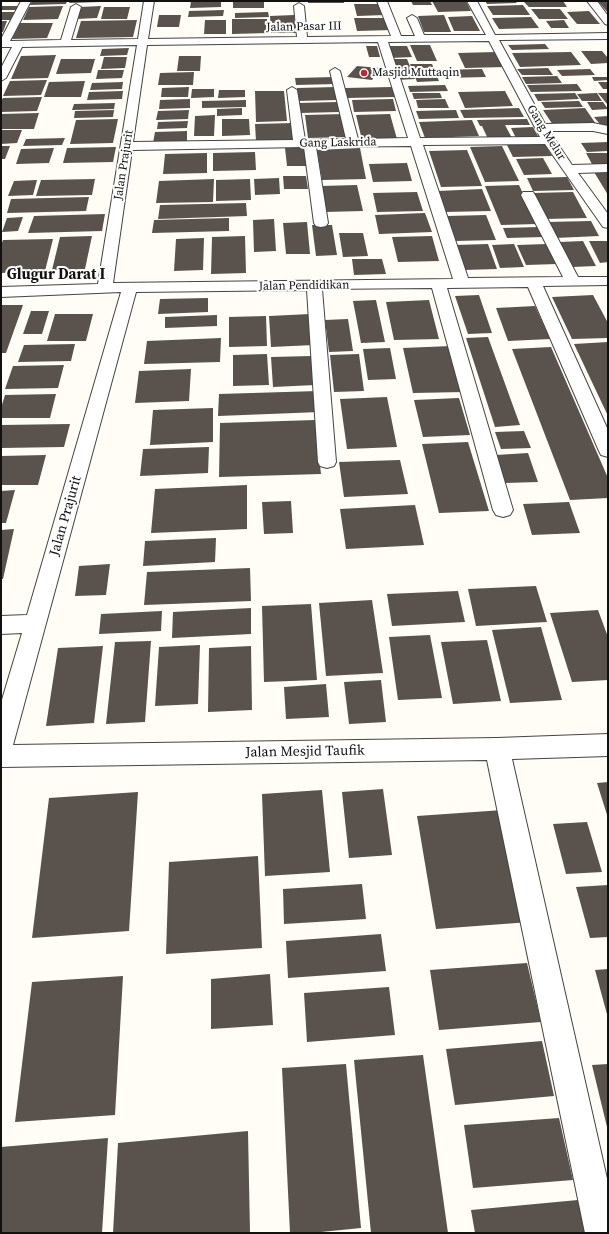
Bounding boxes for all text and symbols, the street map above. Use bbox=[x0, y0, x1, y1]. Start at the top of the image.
street label: Jalan Pasar III bbox=[266, 19, 342, 35]
place label: Masjid Muttaqin bbox=[372, 66, 460, 80]
marker: Masjid Muttaqin bbox=[359, 68, 369, 78]
street label: Gang Melur bbox=[523, 103, 569, 163]
street label: Jalan Prajurit bbox=[111, 129, 137, 201]
street label: Gang Laskrida bbox=[299, 135, 377, 151]
district label: Glugur Darat I bbox=[7, 266, 105, 284]
street label: Jalan Pendidikan bbox=[259, 278, 349, 294]
street label: Jalan Prajurit bbox=[47, 474, 85, 558]
street label: Jalan Mesjid Taufik bbox=[245, 743, 365, 761]

